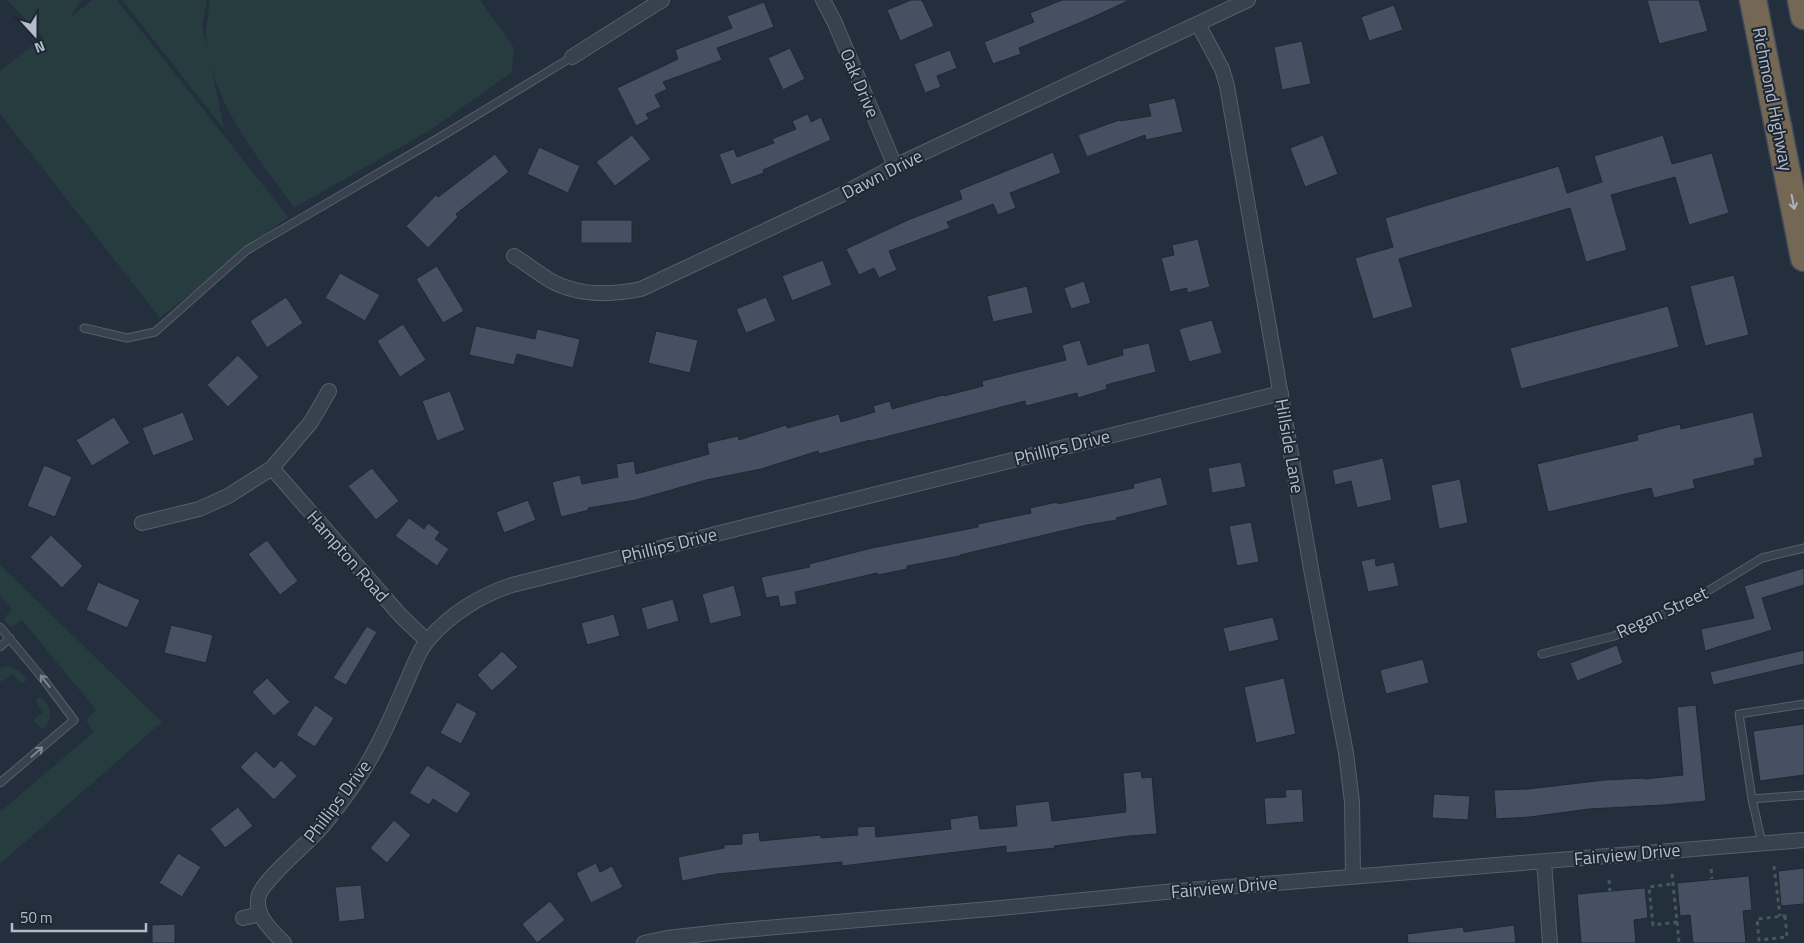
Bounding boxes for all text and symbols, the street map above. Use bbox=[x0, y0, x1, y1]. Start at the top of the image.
north arrow bbox=[10, 10, 60, 60]
street label: Richmond Highway bbox=[1746, 25, 1800, 174]
text: N bbox=[32, 36, 48, 59]
street label: Oak Drive bbox=[833, 44, 887, 122]
street label: Dawn Drive bbox=[837, 142, 927, 206]
one-way arrow bbox=[1789, 194, 1798, 210]
street label: Hillside Lane bbox=[1268, 397, 1312, 495]
street label: Phillips Drive bbox=[1011, 422, 1113, 472]
street label: Hampton Road bbox=[300, 504, 396, 608]
street label: Phillips Drive bbox=[618, 520, 720, 570]
street label: Regan Street bbox=[1612, 579, 1713, 645]
one-way arrow bbox=[39, 675, 50, 688]
one-way arrow bbox=[30, 746, 43, 757]
street label: Phillips Drive bbox=[297, 754, 377, 848]
street label: Fairview Drive bbox=[1573, 836, 1681, 872]
street label: Fairview Drive bbox=[1170, 869, 1278, 905]
scale bar bbox=[12, 900, 146, 932]
text: 50 m bbox=[20, 906, 53, 929]

